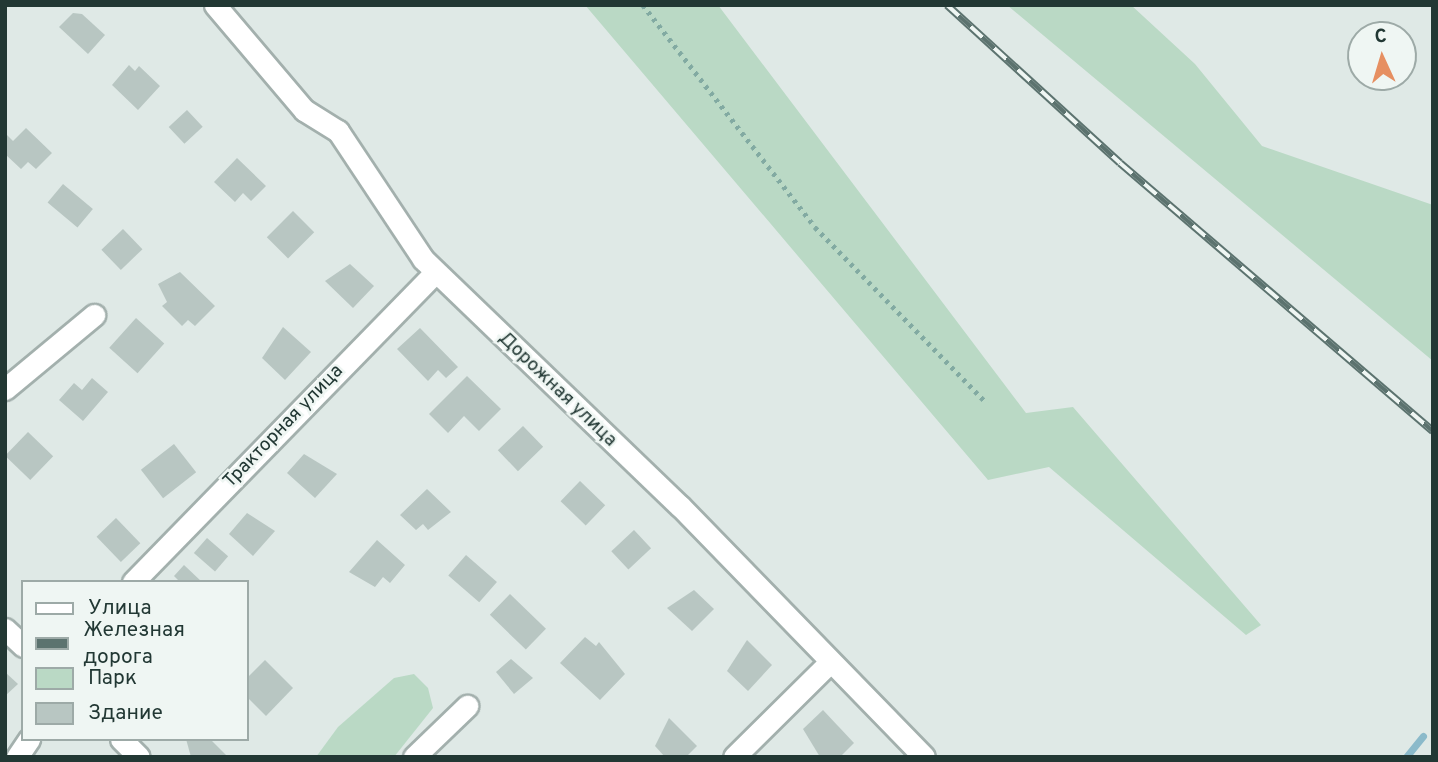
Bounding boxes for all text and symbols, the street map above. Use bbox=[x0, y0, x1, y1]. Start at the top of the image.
north arrow bbox=[1347, 21, 1417, 91]
text: С bbox=[1374, 25, 1388, 49]
street label: Дорожная улица bbox=[493, 328, 621, 452]
street label: Тракторная улица bbox=[219, 361, 349, 493]
legend bbox=[21, 580, 248, 741]
text: Улица bbox=[88, 595, 152, 622]
text: Железная дорога bbox=[83, 617, 185, 671]
text: Парк bbox=[88, 665, 137, 692]
text: Здание bbox=[88, 700, 163, 727]

